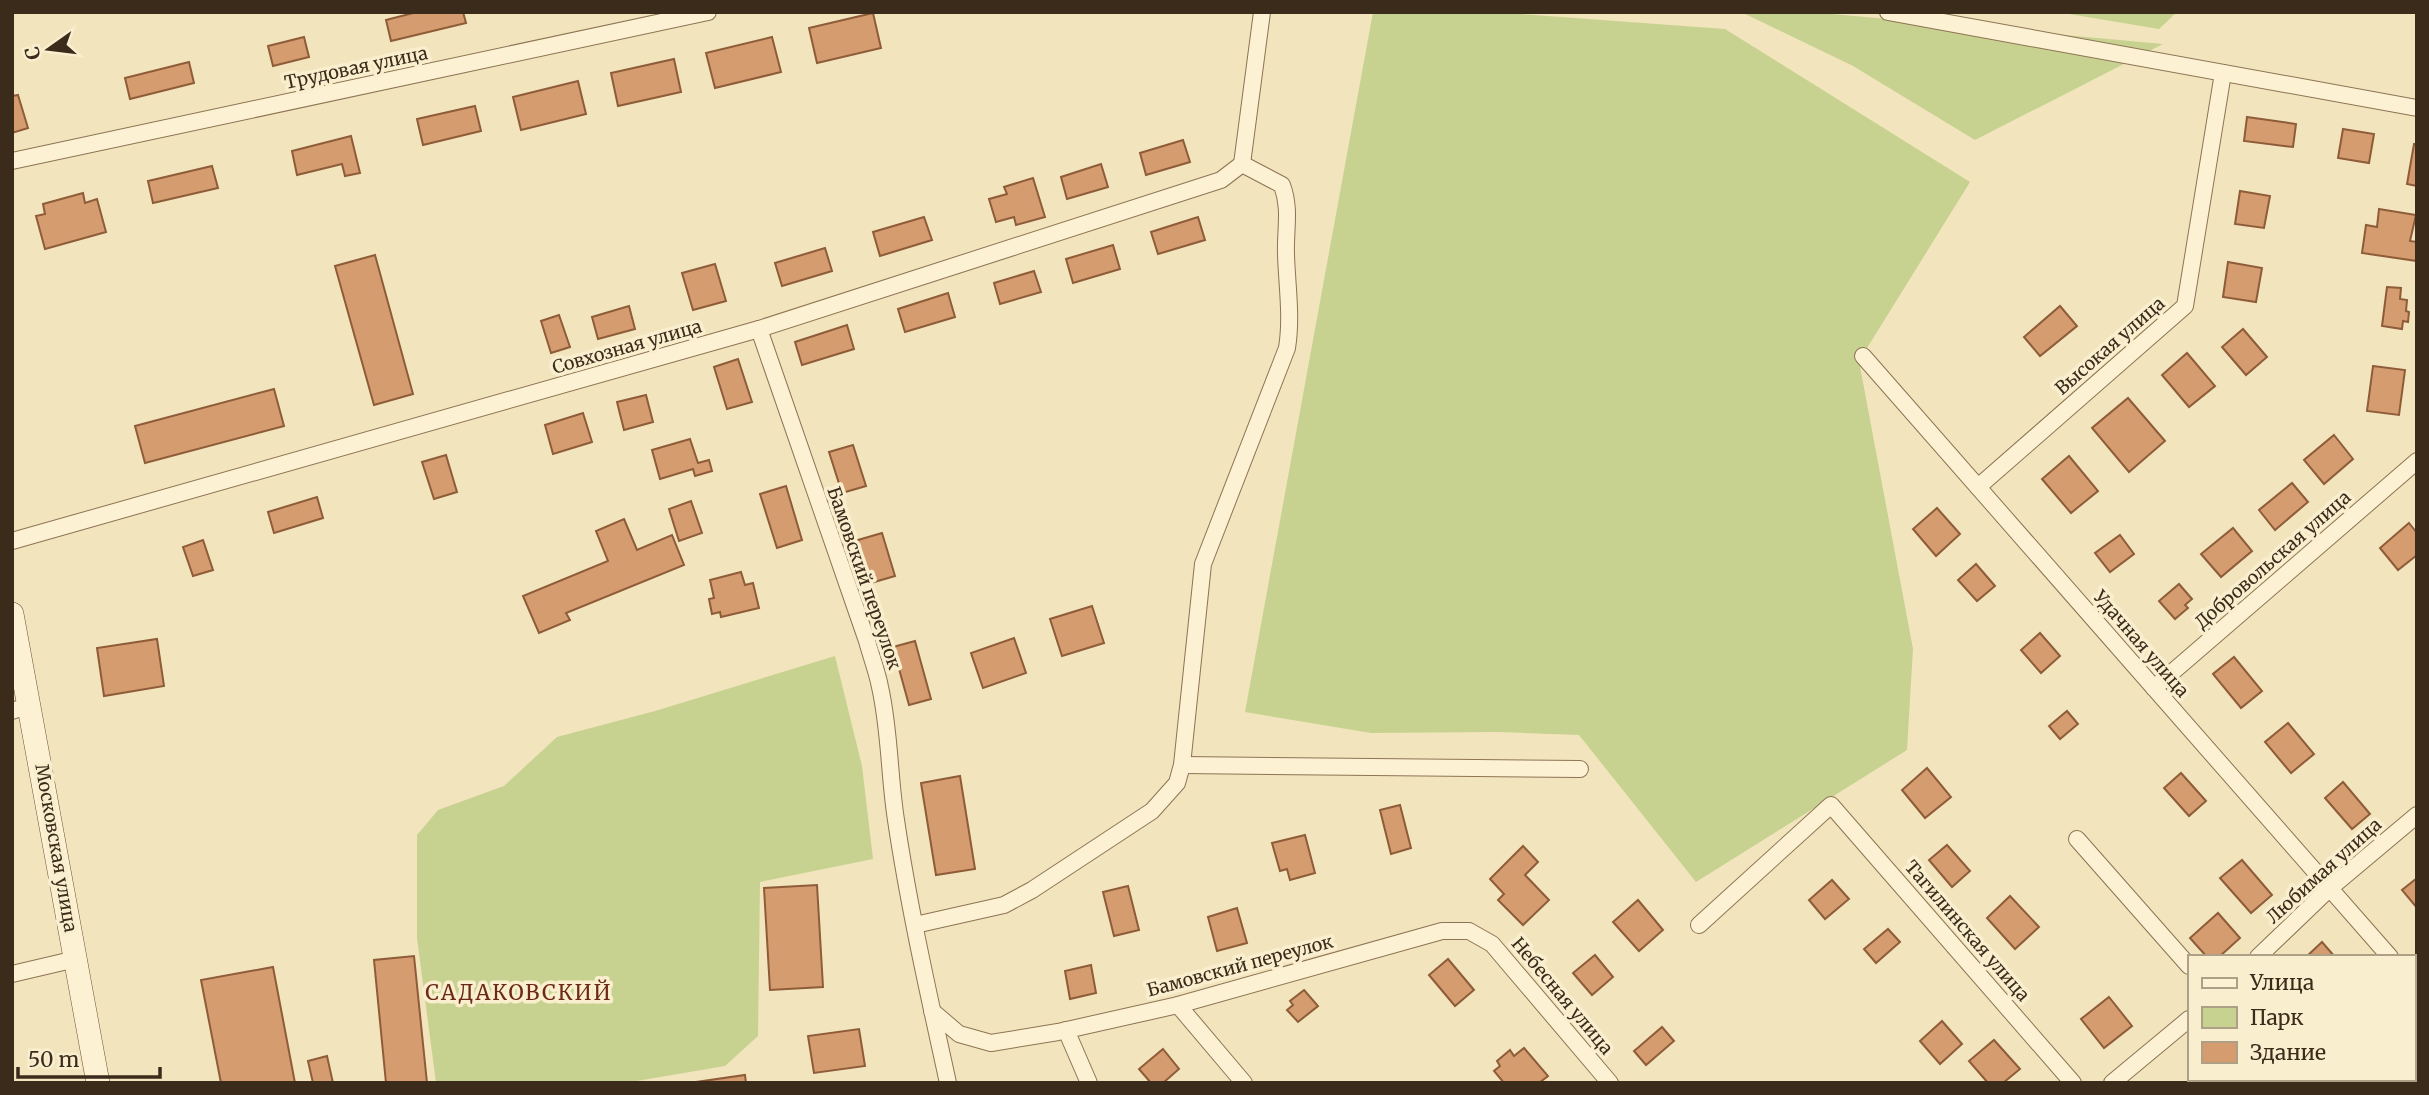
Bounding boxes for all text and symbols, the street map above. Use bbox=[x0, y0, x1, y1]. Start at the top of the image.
north arrow bbox=[14, 14, 84, 84]
street label: Трудовая улица bbox=[282, 41, 430, 94]
text: С bbox=[19, 44, 46, 62]
street label: Высокая улица bbox=[2050, 292, 2169, 400]
street label: Совхозная улица bbox=[549, 314, 705, 379]
street label: Бамовский переулок bbox=[822, 483, 907, 673]
street label: Добровольская улица bbox=[2190, 485, 2356, 634]
street label: Удачная улица bbox=[2088, 585, 2194, 702]
street label: Московская улица bbox=[30, 762, 83, 934]
street label: Любимая улица bbox=[2261, 813, 2386, 928]
street label: Тагилинская улица bbox=[1900, 855, 2035, 1006]
street label: Бамовский переулок bbox=[1144, 929, 1336, 1001]
street label: Небесная улица bbox=[1507, 932, 1618, 1059]
legend bbox=[2188, 955, 2415, 1081]
text: Улица bbox=[2249, 969, 2314, 996]
district label: САДАКОВСКИЙ bbox=[425, 979, 613, 1006]
text: Парк bbox=[2250, 1004, 2304, 1031]
scale bar bbox=[18, 1036, 159, 1080]
text: Здание bbox=[2250, 1039, 2326, 1066]
text: 50 m bbox=[28, 1046, 79, 1073]

